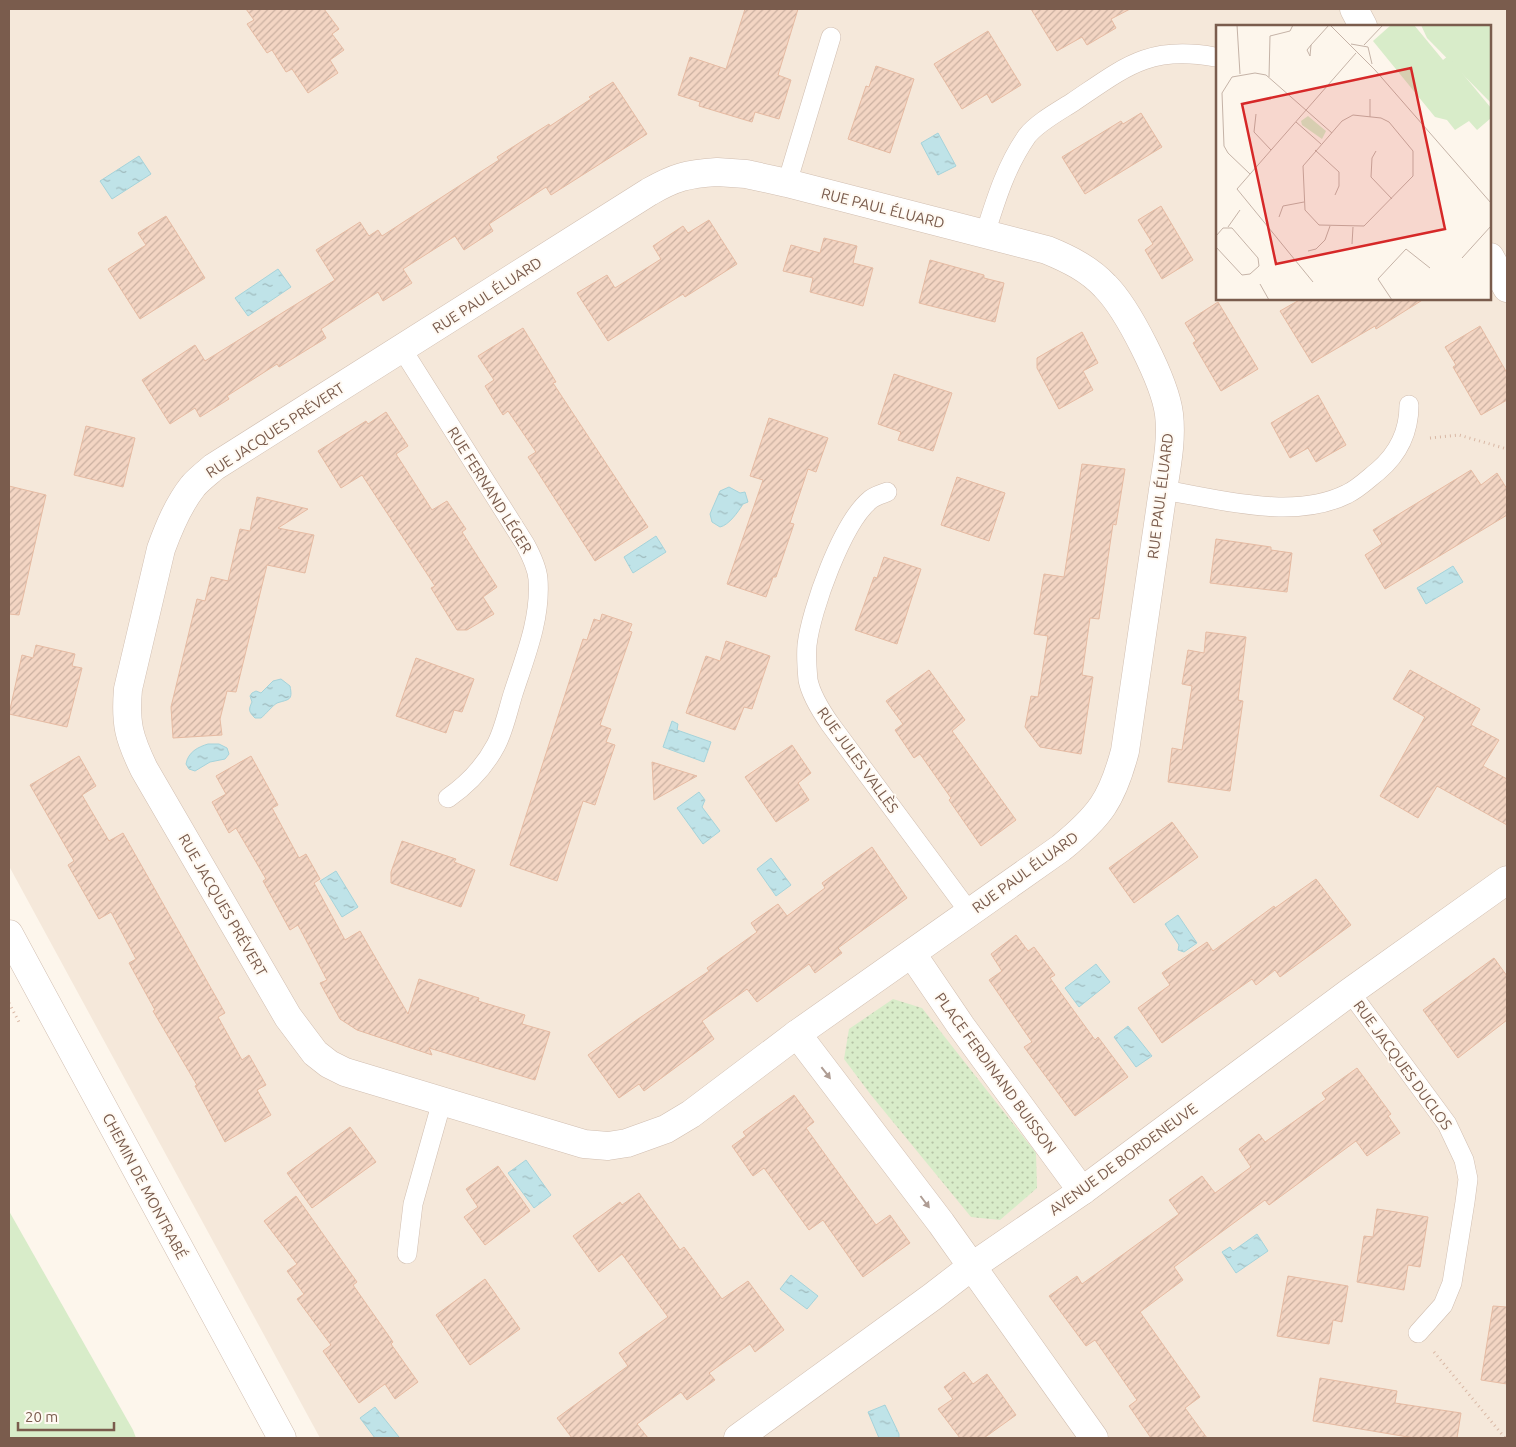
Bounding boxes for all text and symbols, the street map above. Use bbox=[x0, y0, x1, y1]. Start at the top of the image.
inset map bbox=[1216, 25, 1491, 300]
street label: RUE PAUL ÉLUARD bbox=[819, 184, 947, 232]
street label: RUE PAUL ÉLUARD bbox=[429, 253, 545, 337]
street label: RUE JACQUES PRÉVERT bbox=[203, 379, 348, 481]
street label: RUE FERNAND LÉGER bbox=[444, 424, 536, 556]
street label: RUE PAUL ÉLUARD bbox=[1144, 432, 1176, 560]
street label: RUE JULES VALLÈS bbox=[814, 704, 902, 816]
street label: RUE PAUL ÉLUARD bbox=[969, 828, 1081, 916]
street label: RUE JACQUES PRÉVERT bbox=[175, 831, 271, 980]
street label: PLACE FERDINAND BUISSON bbox=[932, 989, 1060, 1157]
street label: RUE JACQUES DUCLOS bbox=[1350, 997, 1456, 1133]
one-way arrow bbox=[821, 1066, 832, 1079]
street label: AVENUE DE BORDENEUVE bbox=[1046, 1100, 1200, 1218]
street label: CHEMIN DE MONTRABÉ bbox=[99, 1110, 191, 1262]
one-way arrow bbox=[920, 1195, 930, 1209]
scale bar bbox=[18, 1400, 114, 1432]
text: 20 m bbox=[25, 1408, 58, 1425]

